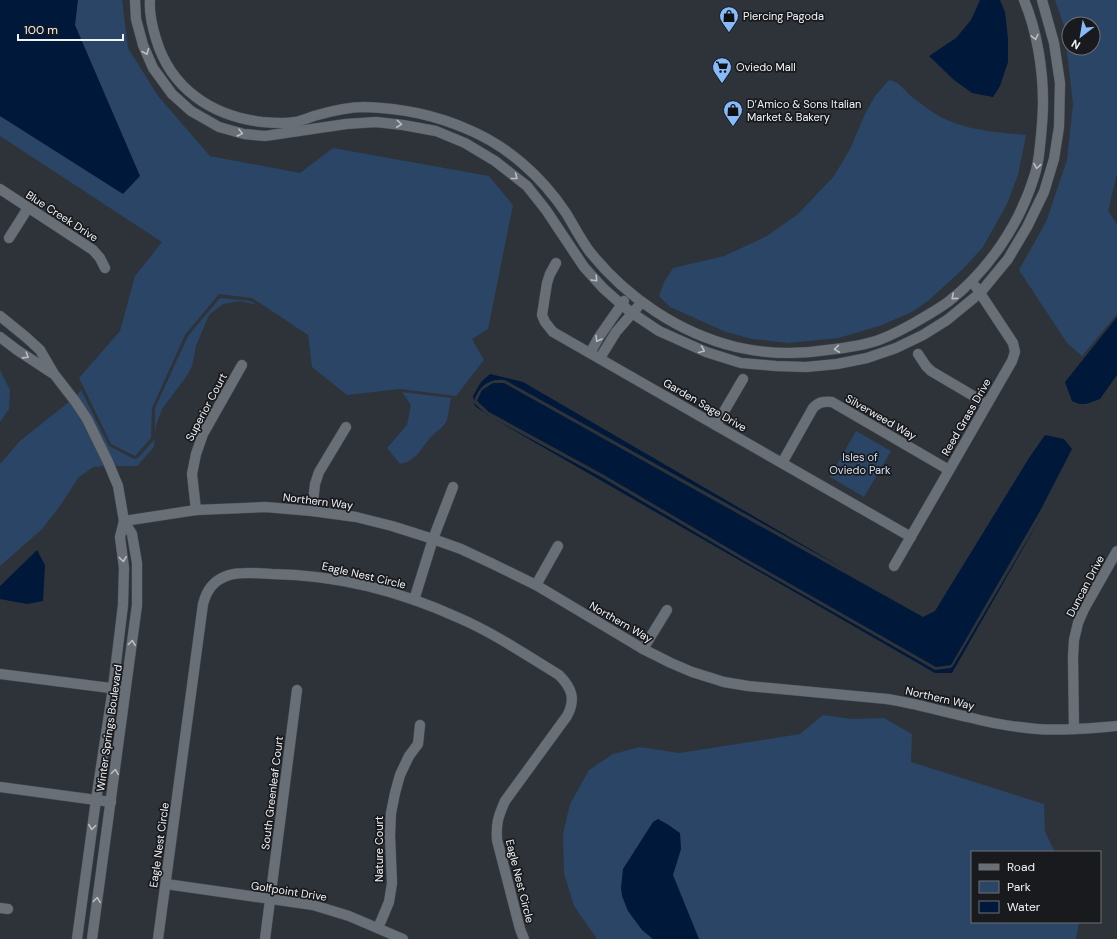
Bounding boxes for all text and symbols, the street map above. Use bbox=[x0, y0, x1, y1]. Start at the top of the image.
shop icon: Piercing Pagoda bbox=[718, 5, 740, 33]
place label: Piercing Pagoda bbox=[743, 9, 824, 23]
scale bar bbox=[18, 16, 123, 42]
north arrow bbox=[1061, 16, 1101, 56]
text: 100 m bbox=[24, 22, 58, 38]
one-way arrow bbox=[1030, 33, 1039, 40]
text: N bbox=[1069, 37, 1083, 53]
one-way arrow bbox=[141, 48, 149, 55]
supermarket icon: Oviedo Mall bbox=[711, 56, 733, 84]
place label: Oviedo Mall bbox=[736, 60, 796, 74]
place label: D’Amico & Sons Italian Market & Bakery bbox=[747, 97, 861, 124]
shop icon: D’Amico & Sons Italian Market & Bakery bbox=[722, 99, 744, 127]
one-way arrow bbox=[396, 120, 402, 129]
one-way arrow bbox=[237, 128, 243, 136]
one-way arrow bbox=[1033, 163, 1042, 169]
one-way arrow bbox=[511, 173, 518, 180]
street label: Blue Creek Drive bbox=[23, 187, 101, 245]
one-way arrow bbox=[590, 274, 598, 282]
one-way arrow bbox=[951, 292, 958, 299]
one-way arrow bbox=[595, 335, 603, 342]
one-way arrow bbox=[833, 344, 840, 353]
one-way arrow bbox=[699, 346, 706, 354]
one-way arrow bbox=[22, 352, 29, 359]
street label: Superior Court bbox=[182, 371, 230, 443]
street label: Garden Sage Drive bbox=[661, 375, 749, 435]
street label: Reed Grass Drive bbox=[938, 376, 994, 458]
street label: Silverweed Way bbox=[843, 391, 919, 443]
park label: Isles of Oviedo Park bbox=[829, 450, 891, 477]
street label: Northern Way bbox=[282, 490, 354, 512]
street label: Duncan Drive bbox=[1063, 553, 1107, 619]
one-way arrow bbox=[118, 556, 127, 563]
street label: Eagle Nest Circle bbox=[321, 559, 407, 591]
street label: Northern Way bbox=[587, 598, 655, 646]
one-way arrow bbox=[127, 640, 136, 646]
street label: Winter Springs Boulevard bbox=[93, 664, 125, 792]
street label: Northern Way bbox=[904, 683, 976, 713]
street label: South Greenleaf Court bbox=[258, 735, 286, 851]
one-way arrow bbox=[110, 769, 119, 775]
street label: Eagle Nest Circle bbox=[146, 802, 172, 888]
street label: Nature Court bbox=[372, 816, 386, 882]
one-way arrow bbox=[88, 824, 97, 830]
street label: Eagle Nest Circle bbox=[503, 838, 537, 924]
legend bbox=[971, 851, 1101, 923]
text: Road bbox=[1007, 859, 1035, 875]
street label: Golfpoint Drive bbox=[250, 878, 328, 904]
text: Park bbox=[1007, 879, 1031, 895]
one-way arrow bbox=[92, 897, 101, 903]
text: Water bbox=[1007, 899, 1041, 915]

